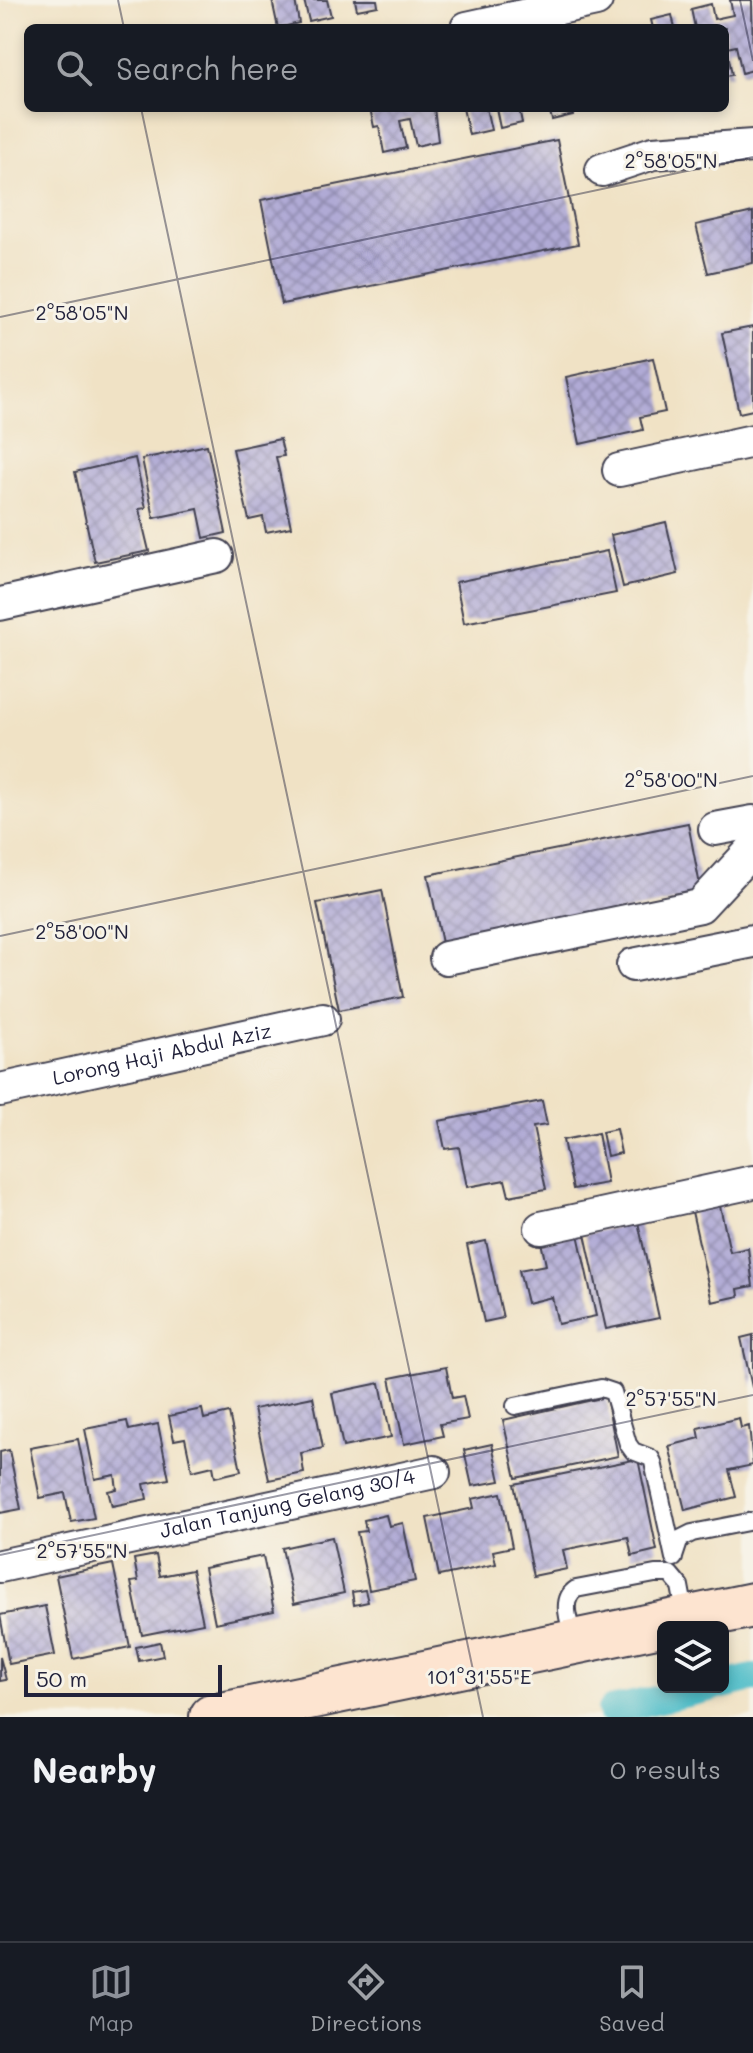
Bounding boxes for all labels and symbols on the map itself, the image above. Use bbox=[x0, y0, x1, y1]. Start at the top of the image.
text: 2°58'05"N bbox=[625, 147, 717, 173]
text: 2°58'05"N bbox=[36, 299, 128, 325]
text: 2°58'00"N bbox=[624, 766, 718, 792]
text: 2°58'00"N bbox=[35, 918, 129, 944]
street label: Lorong Haji Abdul Aziz bbox=[50, 1017, 274, 1090]
text: 2°57'55"N bbox=[625, 1385, 717, 1411]
street label: Jalan Tanjung Gelang 30/4 bbox=[157, 1462, 417, 1543]
text: 2°57'55"N bbox=[36, 1537, 128, 1563]
scale bar bbox=[24, 1661, 222, 1697]
text: 101°31'55"E bbox=[427, 1663, 531, 1689]

